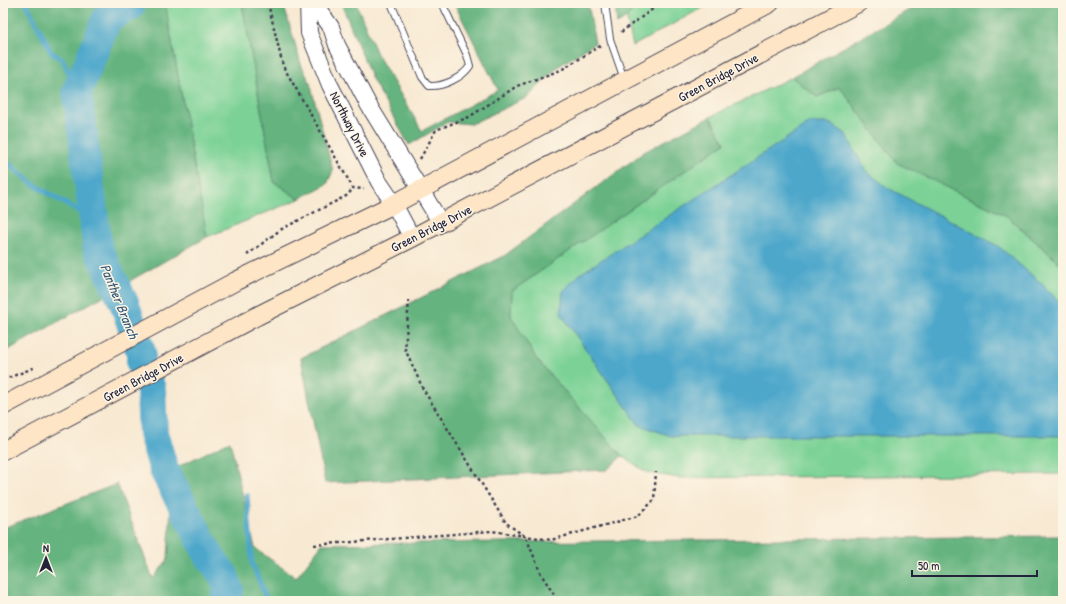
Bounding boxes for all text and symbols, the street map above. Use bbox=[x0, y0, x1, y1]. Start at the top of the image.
street label: Green Bridge Drive bbox=[675, 48, 761, 106]
street label: Northway Drive bbox=[326, 88, 374, 160]
street label: Green Bridge Drive bbox=[388, 200, 474, 256]
water label: Panther Branch bbox=[96, 261, 144, 342]
street label: Green Bridge Drive bbox=[100, 348, 186, 406]
north arrow bbox=[26, 538, 66, 578]
text: N bbox=[43, 541, 49, 555]
scale bar bbox=[912, 552, 1037, 578]
text: 50 m bbox=[918, 557, 939, 574]

